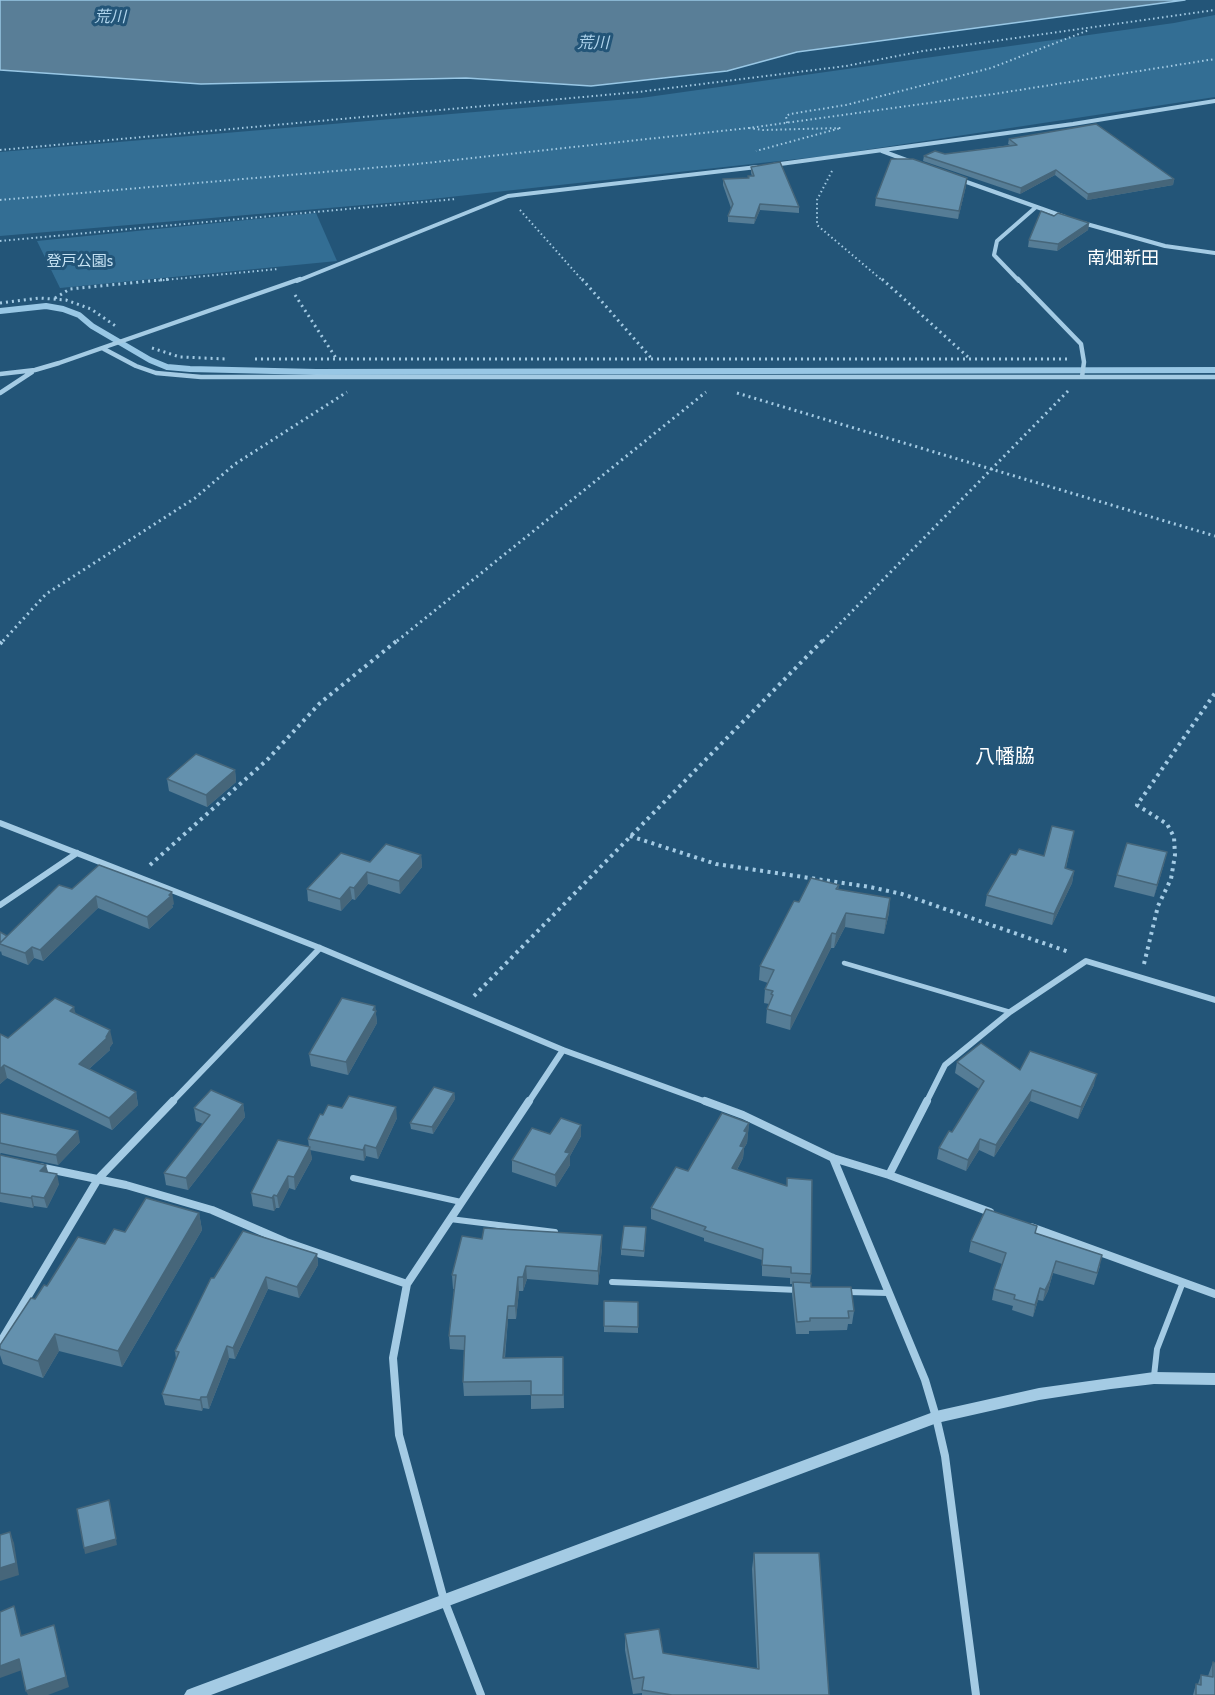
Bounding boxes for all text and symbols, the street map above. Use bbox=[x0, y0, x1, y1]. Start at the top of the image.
water label: 荒川 bbox=[94, 7, 126, 27]
water label: 荒川 bbox=[577, 33, 609, 53]
district label: 南畑新田 bbox=[1087, 247, 1159, 269]
park label: 登戸公園s bbox=[47, 252, 113, 270]
district label: 八幡脇 bbox=[975, 744, 1035, 768]

